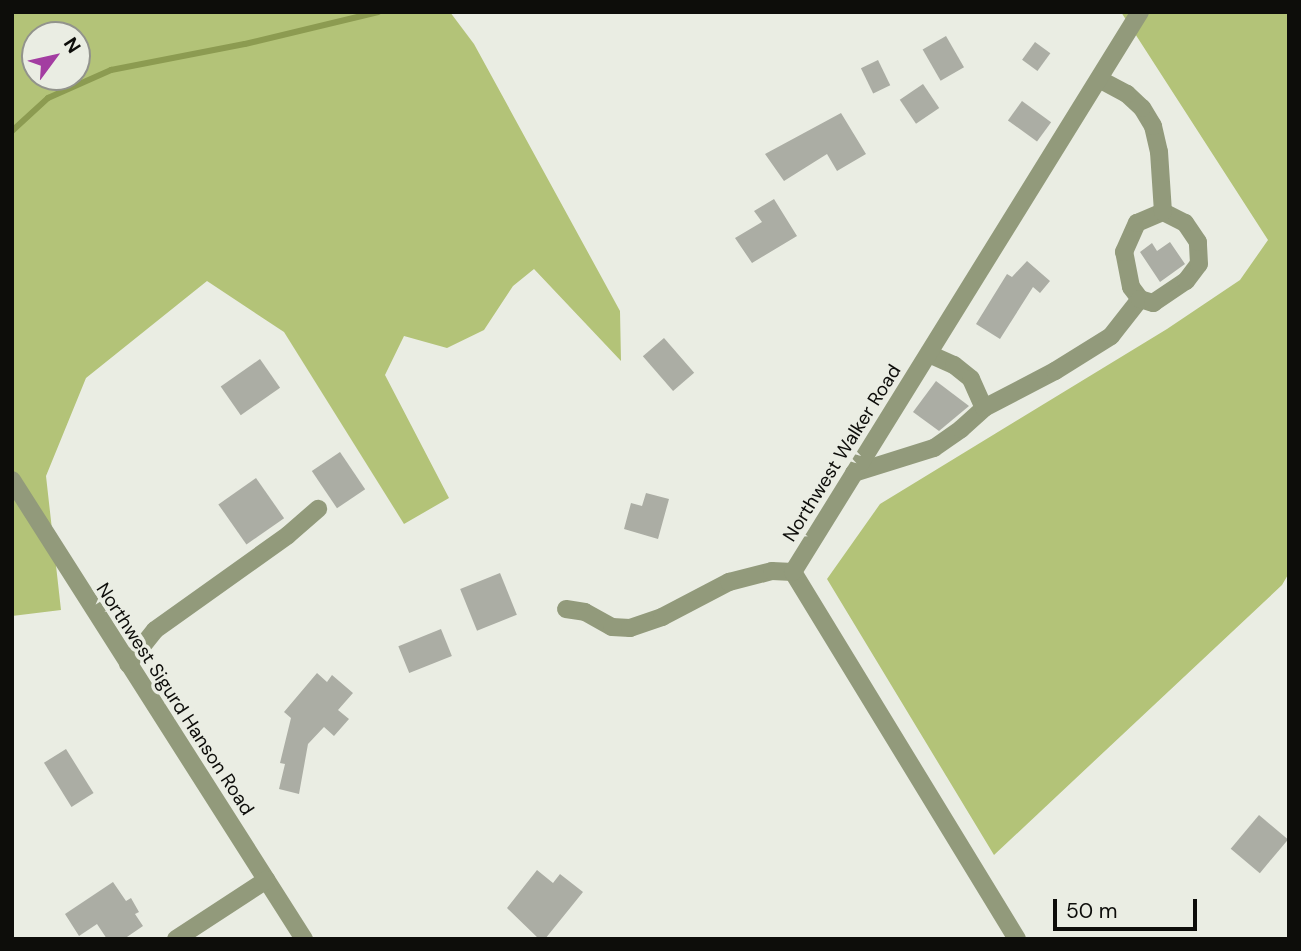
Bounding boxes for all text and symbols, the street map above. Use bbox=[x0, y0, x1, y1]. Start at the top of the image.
north arrow bbox=[21, 21, 91, 91]
text: N bbox=[58, 33, 87, 58]
street label: Northwest Walker Road bbox=[778, 360, 906, 546]
street label: Northwest Sigurd Hanson Road bbox=[91, 579, 259, 819]
scale bar bbox=[1056, 884, 1200, 928]
text: 50 m bbox=[1066, 897, 1117, 925]

